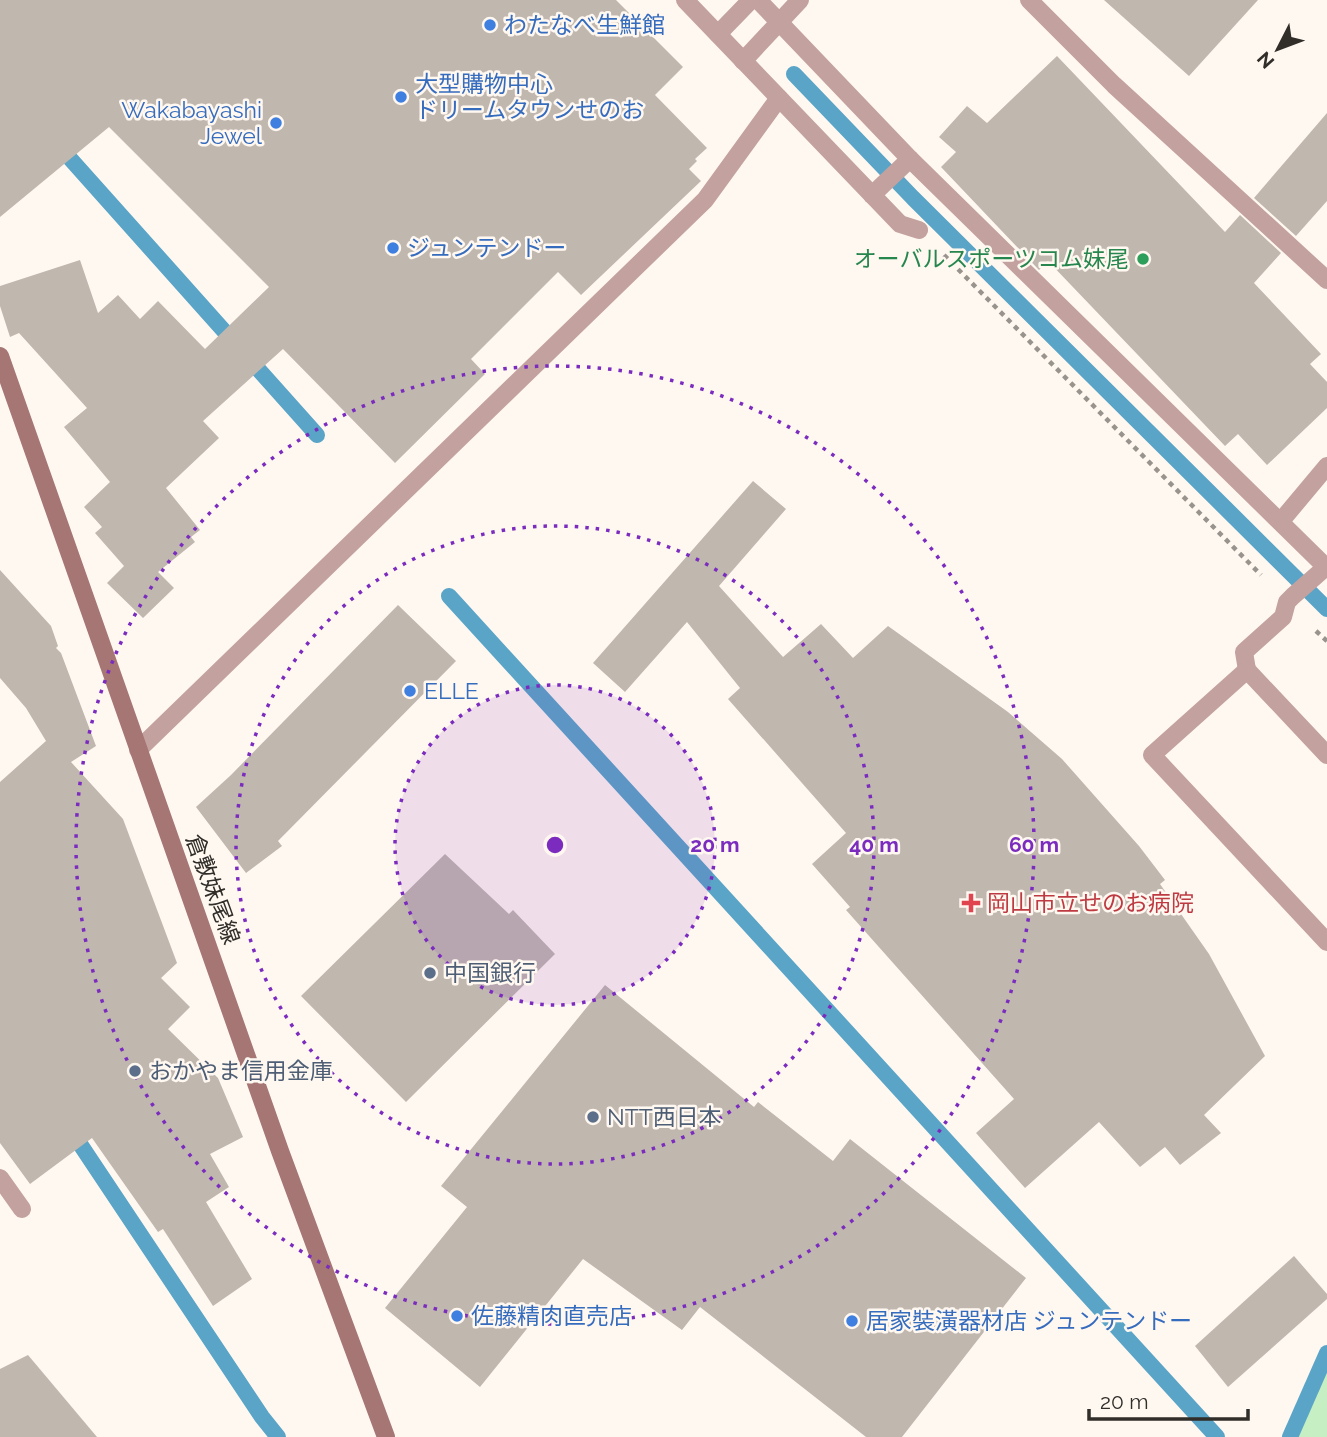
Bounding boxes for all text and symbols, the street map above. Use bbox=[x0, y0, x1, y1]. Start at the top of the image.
place label: わたなべ生鮮館 bbox=[504, 11, 665, 38]
north arrow bbox=[1243, 14, 1313, 84]
marker: わたなべ生鮮館 bbox=[482, 17, 498, 33]
text: N bbox=[1252, 48, 1278, 73]
place label: 大型購物中心 ドリームタウンせのお bbox=[415, 70, 644, 123]
marker: 大型購物中心 ドリームタウンせのお bbox=[393, 89, 409, 105]
place label: Wakabayashi Jewel bbox=[121, 96, 263, 149]
marker: Wakabayashi Jewel bbox=[268, 115, 284, 131]
place label: ジュンテンドー bbox=[407, 234, 566, 261]
marker: ジュンテンドー bbox=[385, 240, 401, 256]
place label: オーバルスポーツコム妹尾 bbox=[854, 245, 1129, 272]
marker: オーバルスポーツコム妹尾 bbox=[1135, 251, 1151, 267]
place label: ELLE bbox=[424, 677, 479, 704]
marker: ELLE bbox=[402, 683, 418, 699]
street label: 倉敷妹尾線 bbox=[181, 830, 246, 947]
text: 20 m bbox=[690, 832, 740, 857]
text: 40 m bbox=[849, 832, 899, 857]
text: 60 m bbox=[1009, 832, 1059, 857]
centre of rings bbox=[543, 833, 567, 857]
place label: 岡山市立せのお病院 bbox=[987, 889, 1194, 916]
marker: 岡山市立せのお病院 bbox=[961, 893, 981, 913]
place label: 中国銀行 bbox=[444, 959, 536, 986]
marker: 中国銀行 bbox=[422, 965, 438, 981]
place label: おかやま信用金庫 bbox=[149, 1057, 333, 1084]
marker: おかやま信用金庫 bbox=[127, 1063, 143, 1079]
place label: NTT西日本 bbox=[607, 1103, 722, 1130]
marker: NTT西日本 bbox=[585, 1109, 601, 1125]
place label: 佐藤精肉直売店 bbox=[471, 1302, 632, 1329]
place label: 居家裝潢器材店 ジュンテンドー bbox=[866, 1307, 1192, 1334]
marker: 佐藤精肉直売店 bbox=[449, 1308, 465, 1324]
marker: 居家裝潢器材店 ジュンテンドー bbox=[844, 1313, 860, 1329]
scale bar bbox=[1089, 1378, 1248, 1422]
text: 20 m bbox=[1100, 1389, 1148, 1414]

